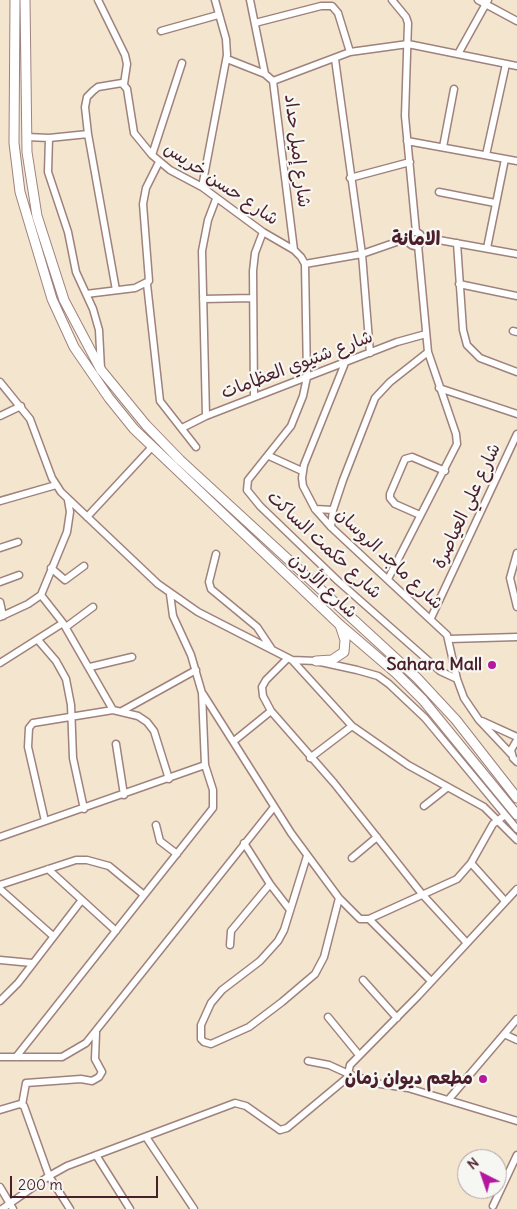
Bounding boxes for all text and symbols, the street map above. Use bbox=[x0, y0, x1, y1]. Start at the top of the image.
street label: شارع إميل حداد bbox=[279, 93, 315, 209]
street label: شارع حسن خريس bbox=[160, 138, 282, 230]
district label: الامانة bbox=[392, 229, 440, 251]
street label: شارع شتيوي العظامات bbox=[218, 326, 376, 404]
street label: شارع علي العياصرة bbox=[428, 440, 506, 572]
street label: شارع حكمت الساكت bbox=[262, 486, 386, 604]
street label: شارع ماجد الروسان bbox=[331, 504, 447, 614]
street label: شارع الأردن bbox=[284, 549, 362, 623]
place label: Sahara Mall bbox=[387, 654, 482, 676]
marker: Sahara Mall bbox=[486, 659, 498, 671]
place label: مطعم ديوان زمان bbox=[345, 1068, 473, 1090]
marker: مطعم ديوان زمان bbox=[477, 1073, 489, 1085]
north arrow bbox=[457, 1149, 507, 1199]
text: N bbox=[463, 1153, 482, 1173]
scale bar bbox=[12, 1166, 160, 1198]
text: 200 m bbox=[18, 1175, 63, 1194]

